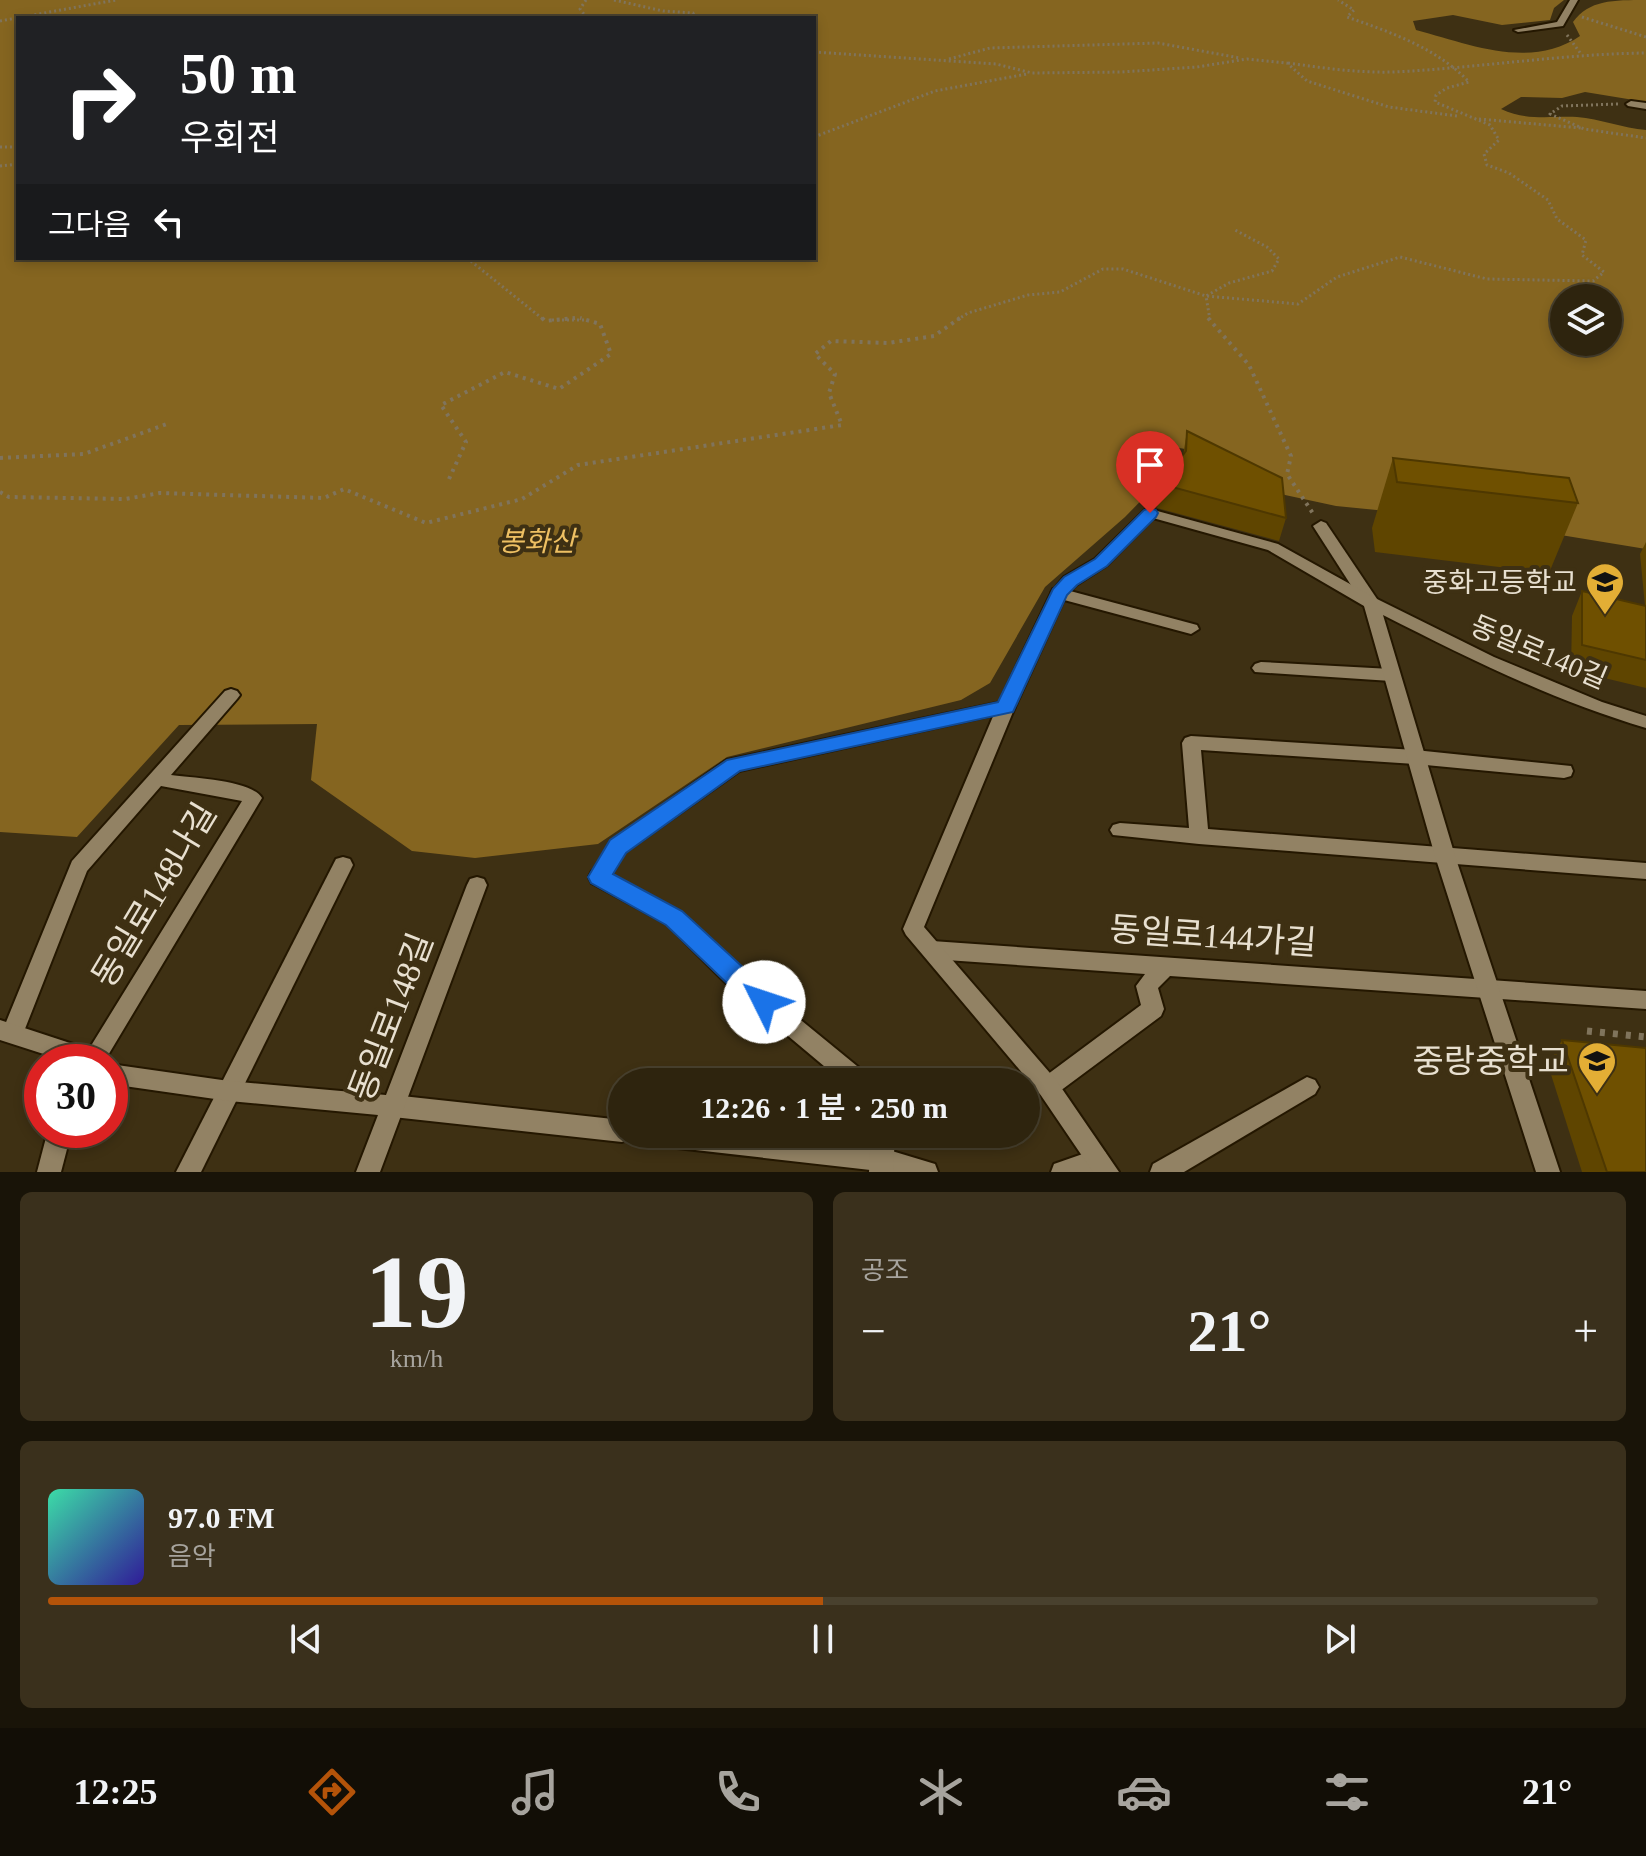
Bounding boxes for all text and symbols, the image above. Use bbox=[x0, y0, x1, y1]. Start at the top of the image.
text: 50 m bbox=[180, 43, 297, 105]
icon: right bbox=[48, 48, 152, 152]
text: 우회전 bbox=[180, 118, 279, 158]
icon: left bbox=[147, 200, 191, 244]
text: 그다음 bbox=[48, 208, 131, 241]
map controls bbox=[1550, 284, 1622, 356]
button: layers bbox=[1550, 284, 1622, 356]
pin bbox=[1116, 431, 1184, 513]
icon: arrive bbox=[1128, 443, 1172, 487]
park label: 봉화산 bbox=[498, 526, 579, 557]
school or university icon: 중화고등학교 bbox=[1584, 561, 1626, 616]
place label: 중화고등학교 bbox=[1422, 567, 1577, 598]
street label: 동일로140길 bbox=[1466, 609, 1612, 695]
street label: 동일로148나길 bbox=[85, 797, 223, 993]
street label: 동일로144가길 bbox=[1108, 910, 1318, 962]
street label: 동일로148길 bbox=[342, 928, 440, 1106]
position arrow bbox=[722, 960, 806, 1044]
school or university icon: 중랑중학교 bbox=[1576, 1040, 1618, 1095]
place label: 중랑중학교 bbox=[1413, 1043, 1569, 1080]
speed limit sign: 30 bbox=[24, 1044, 128, 1148]
text: 12:26 · 1 분 · 250 m bbox=[700, 1091, 948, 1124]
text: 19 bbox=[365, 1234, 469, 1349]
text: 공조 bbox=[861, 1256, 909, 1285]
text: 21° bbox=[1188, 1298, 1272, 1364]
text: − bbox=[861, 1307, 886, 1356]
text: + bbox=[1573, 1307, 1598, 1356]
text: km/h bbox=[390, 1344, 443, 1373]
text: 97.0 FM bbox=[168, 1501, 275, 1534]
text: 음악 bbox=[168, 1542, 216, 1571]
icon: previous bbox=[284, 1617, 328, 1661]
icon: pause bbox=[801, 1617, 845, 1661]
icon: next bbox=[1318, 1617, 1362, 1661]
icon: directions bbox=[304, 1764, 360, 1820]
icon: music bbox=[507, 1764, 563, 1820]
icon: phone bbox=[710, 1764, 766, 1820]
icon: climate bbox=[913, 1764, 969, 1820]
icon: car bbox=[1116, 1764, 1172, 1820]
icon: filters bbox=[1319, 1764, 1375, 1820]
text: 12:25 bbox=[73, 1772, 157, 1812]
text: 21° bbox=[1522, 1772, 1572, 1812]

